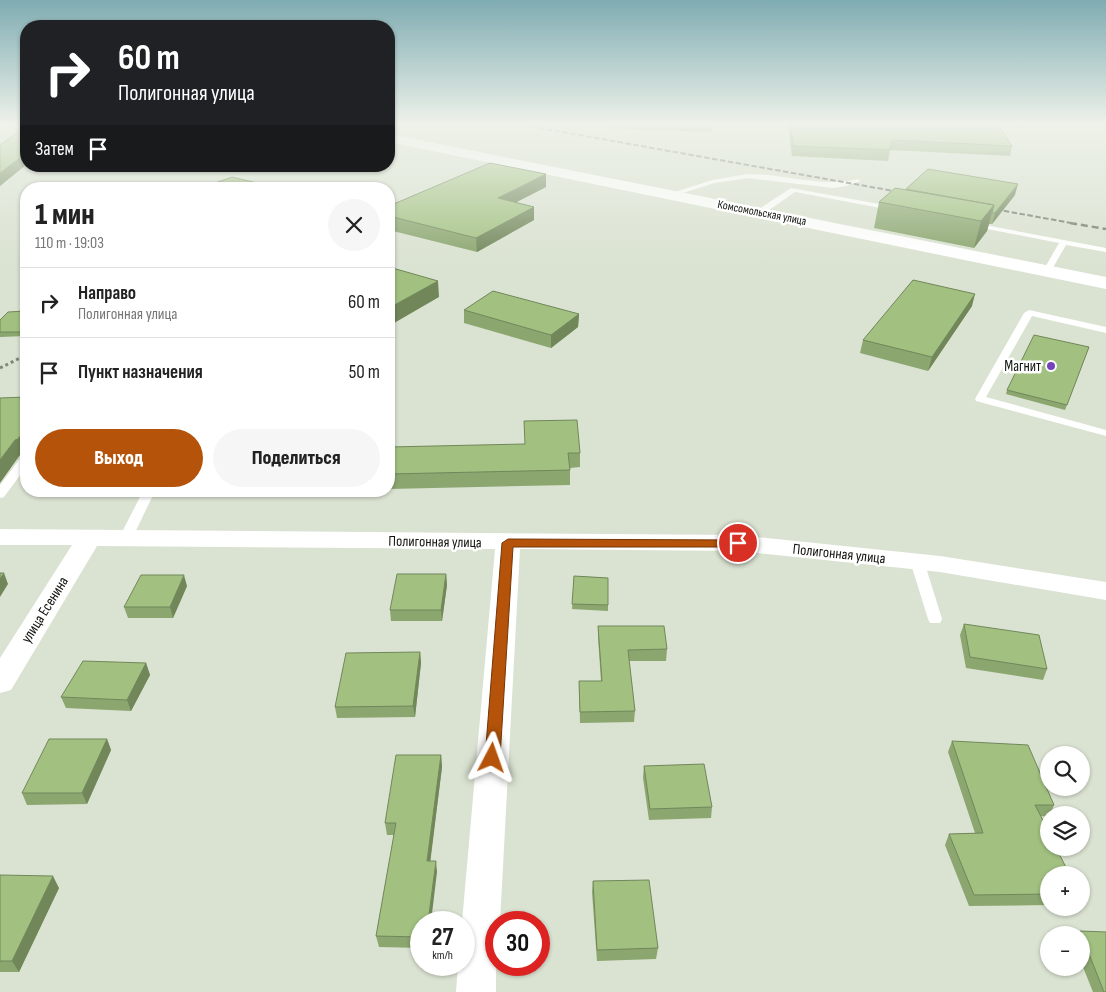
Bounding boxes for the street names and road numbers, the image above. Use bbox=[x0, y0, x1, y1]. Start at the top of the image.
street label: Комсомольская улица bbox=[716, 197, 808, 229]
street label: Полигонная улица bbox=[388, 532, 482, 552]
street label: Полигонная улица bbox=[792, 540, 887, 568]
street label: улица Есенина bbox=[17, 573, 73, 647]

